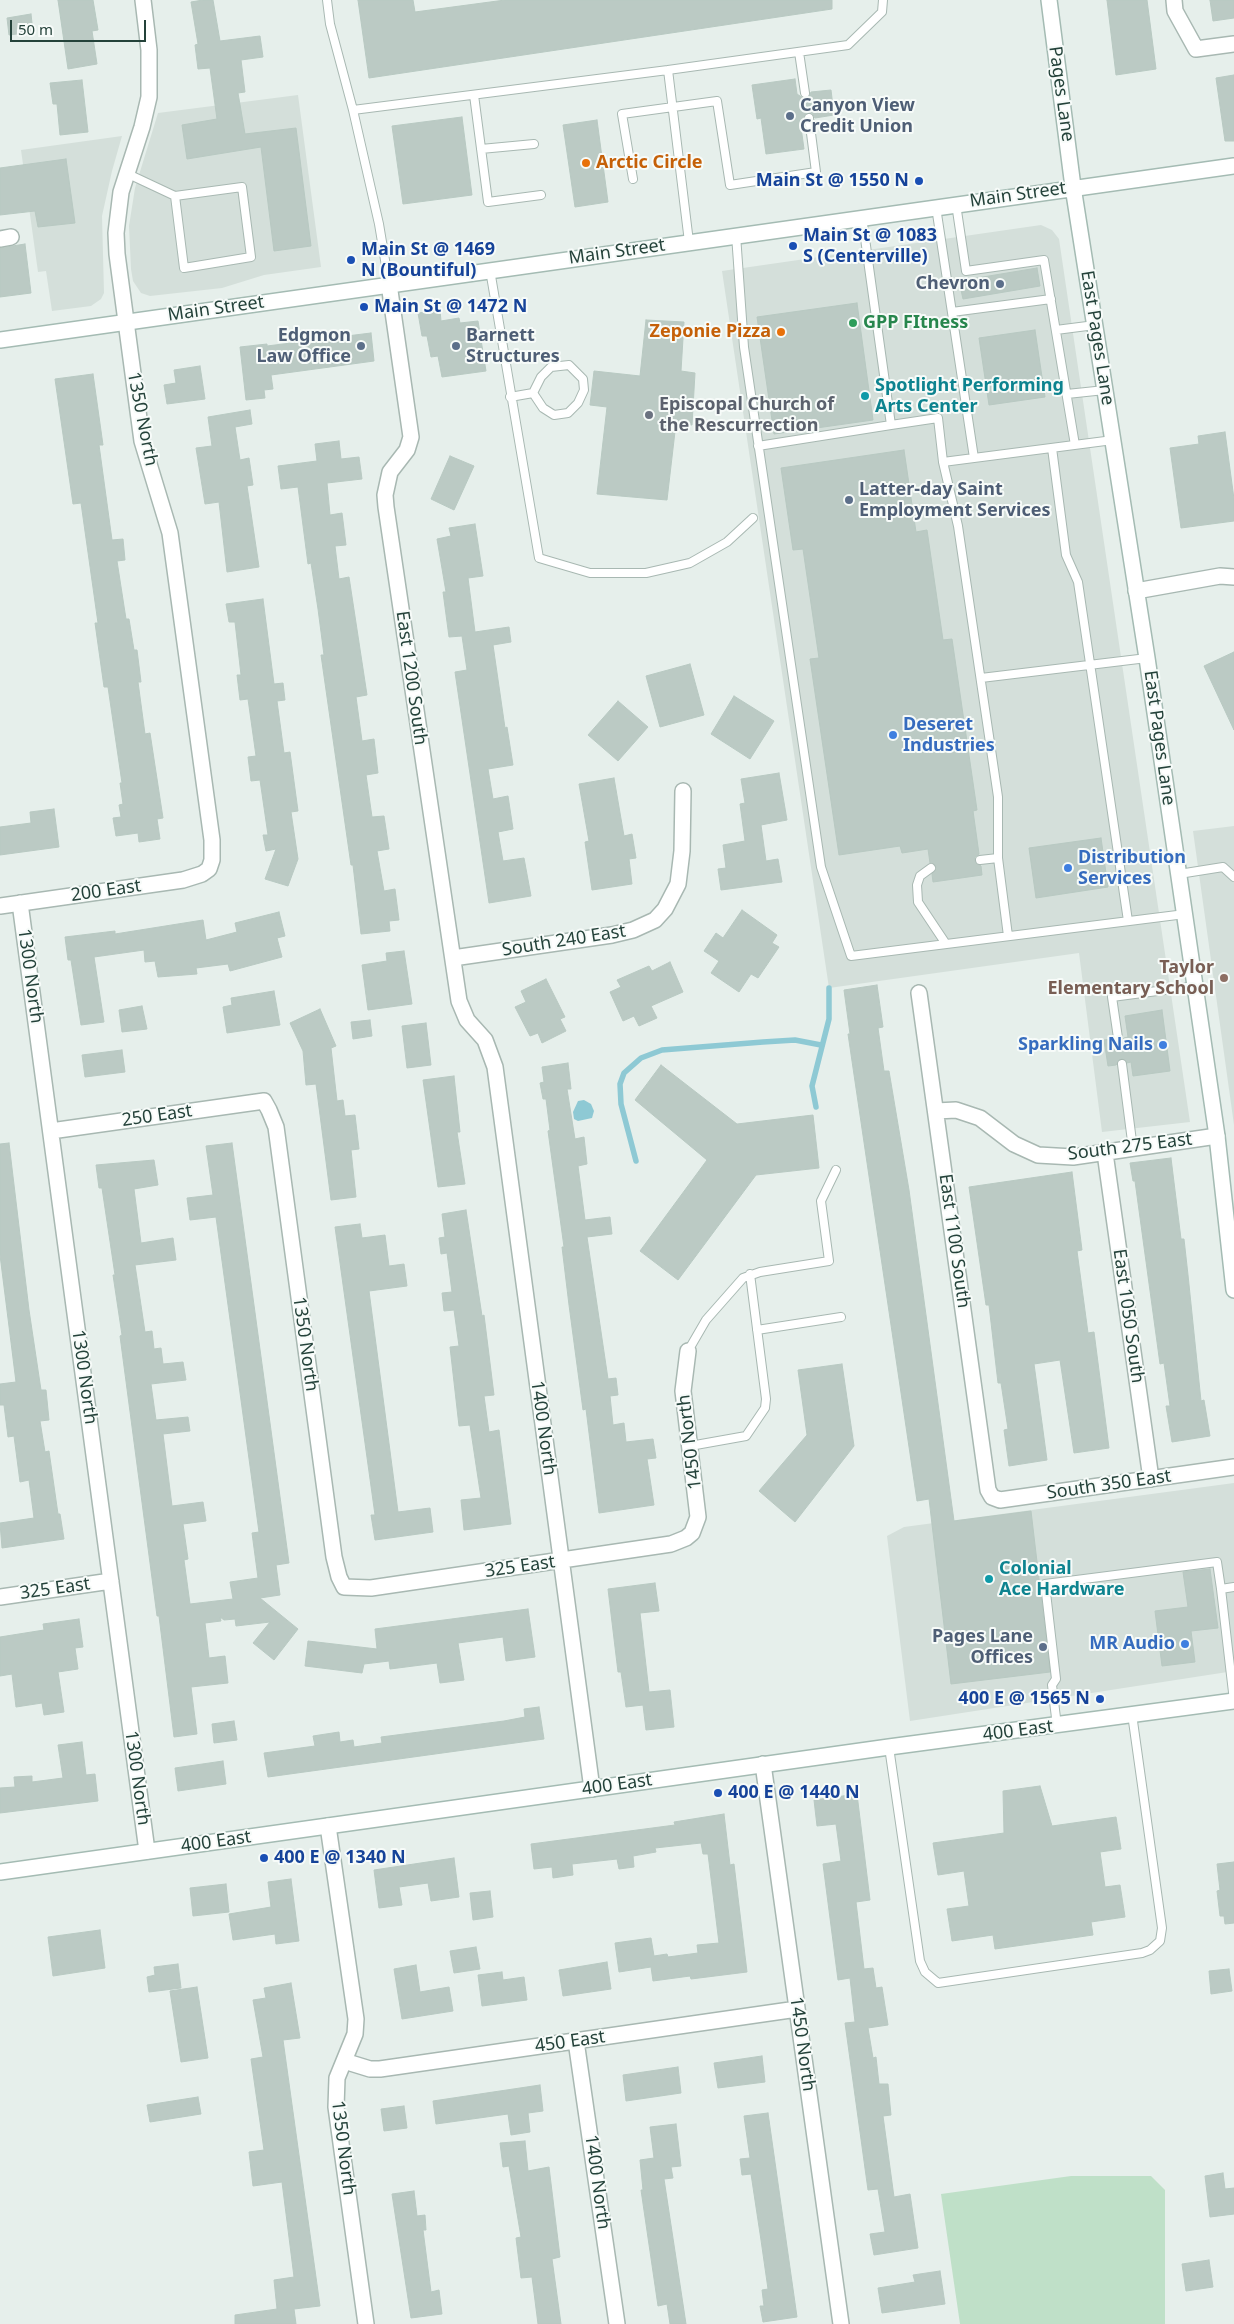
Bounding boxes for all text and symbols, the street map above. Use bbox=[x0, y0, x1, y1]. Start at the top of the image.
scale bar bbox=[12, 10, 149, 42]
text: 50 m bbox=[18, 19, 53, 39]
street label: Pages Lane bbox=[1044, 45, 1078, 143]
place label: Canyon View Credit Union bbox=[800, 95, 915, 138]
marker: Canyon View Credit Union bbox=[784, 110, 796, 122]
place label: Arctic Circle bbox=[596, 152, 703, 174]
marker: Arctic Circle bbox=[580, 157, 592, 169]
place label: Main St @ 1550 N bbox=[756, 170, 909, 192]
marker: Main St @ 1550 N bbox=[913, 175, 925, 187]
street label: Main Street bbox=[968, 178, 1068, 212]
place label: Main St @ 1083 S (Centerville) bbox=[803, 225, 937, 268]
street label: Main Street bbox=[567, 235, 667, 269]
place label: Main St @ 1469 N (Bountiful) bbox=[361, 239, 495, 282]
marker: Main St @ 1083 S (Centerville) bbox=[787, 240, 799, 252]
marker: Main St @ 1469 N (Bountiful) bbox=[345, 254, 357, 266]
street label: East Pages Lane bbox=[1076, 269, 1118, 407]
place label: Chevron bbox=[915, 273, 990, 295]
marker: Chevron bbox=[994, 278, 1006, 290]
street label: Main Street bbox=[166, 292, 266, 326]
place label: Main St @ 1472 N bbox=[374, 296, 527, 318]
marker: Main St @ 1472 N bbox=[358, 301, 370, 313]
place label: GPP FItness bbox=[863, 312, 968, 334]
marker: GPP FItness bbox=[847, 317, 859, 329]
place label: Zeponie Pizza bbox=[650, 321, 771, 343]
place label: Edgmon Law Office bbox=[257, 325, 351, 368]
place label: Barnett Structures bbox=[466, 325, 560, 368]
marker: Zeponie Pizza bbox=[775, 326, 787, 338]
marker: Edgmon Law Office bbox=[355, 340, 367, 352]
marker: Barnett Structures bbox=[450, 340, 462, 352]
street label: 1350 North bbox=[122, 370, 162, 468]
place label: Spotlight Performing Arts Center bbox=[875, 375, 1064, 418]
marker: Spotlight Performing Arts Center bbox=[859, 390, 871, 402]
place label: Episcopal Church of the Rescurrection bbox=[659, 394, 834, 436]
marker: Episcopal Church of the Rescurrection bbox=[643, 409, 655, 421]
place label: Latter-day Saint Employment Services bbox=[859, 479, 1050, 522]
marker: Latter-day Saint Employment Services bbox=[843, 494, 855, 506]
street label: East 1200 South bbox=[391, 610, 431, 746]
street label: East Pages Lane bbox=[1139, 669, 1179, 807]
place label: Deseret Industries bbox=[903, 714, 995, 756]
marker: Deseret Industries bbox=[887, 729, 899, 741]
place label: Distribution Services bbox=[1078, 847, 1186, 890]
marker: Distribution Services bbox=[1062, 862, 1074, 874]
street label: 200 East bbox=[69, 875, 143, 907]
street label: South 240 East bbox=[501, 921, 627, 961]
street label: 1300 North bbox=[13, 927, 47, 1025]
place label: Taylor Elementary School bbox=[1047, 957, 1214, 1000]
marker: Taylor Elementary School bbox=[1218, 972, 1230, 984]
place label: Sparkling Nails bbox=[1018, 1034, 1153, 1056]
marker: Sparkling Nails bbox=[1157, 1039, 1169, 1051]
street label: 250 East bbox=[120, 1100, 194, 1132]
street label: South 275 East bbox=[1067, 1129, 1193, 1165]
street label: East 1100 South bbox=[934, 1173, 974, 1309]
street label: East 1050 South bbox=[1108, 1248, 1148, 1384]
street label: 1350 North bbox=[288, 1295, 322, 1393]
street label: 1300 North bbox=[67, 1328, 101, 1426]
street label: 1400 North bbox=[526, 1379, 560, 1477]
street label: 1450 North bbox=[673, 1393, 707, 1491]
street label: South 350 East bbox=[1046, 1466, 1172, 1504]
street label: 325 East bbox=[483, 1551, 557, 1583]
place label: Colonial Ace Hardware bbox=[999, 1558, 1124, 1600]
street label: 325 East bbox=[18, 1573, 92, 1605]
marker: Colonial Ace Hardware bbox=[983, 1573, 995, 1585]
place label: Pages Lane Offices bbox=[932, 1626, 1033, 1668]
place label: MR Audio bbox=[1089, 1633, 1175, 1655]
marker: MR Audio bbox=[1179, 1638, 1191, 1650]
marker: Pages Lane Offices bbox=[1037, 1641, 1049, 1653]
place label: 400 E @ 1565 N bbox=[958, 1688, 1090, 1710]
marker: 400 E @ 1565 N bbox=[1094, 1693, 1106, 1705]
street label: 400 East bbox=[982, 1716, 1054, 1746]
street label: 1300 North bbox=[120, 1729, 154, 1827]
street label: 400 East bbox=[580, 1769, 654, 1801]
place label: 400 E @ 1440 N bbox=[728, 1782, 860, 1804]
marker: 400 E @ 1440 N bbox=[712, 1787, 724, 1799]
street label: 400 East bbox=[179, 1826, 253, 1858]
place label: 400 E @ 1340 N bbox=[274, 1847, 406, 1869]
marker: 400 E @ 1340 N bbox=[258, 1852, 270, 1864]
street label: 1450 North bbox=[785, 1995, 819, 2093]
street label: 450 East bbox=[533, 2026, 607, 2058]
street label: 1350 North bbox=[326, 2099, 360, 2197]
street label: 1400 North bbox=[580, 2133, 614, 2231]

